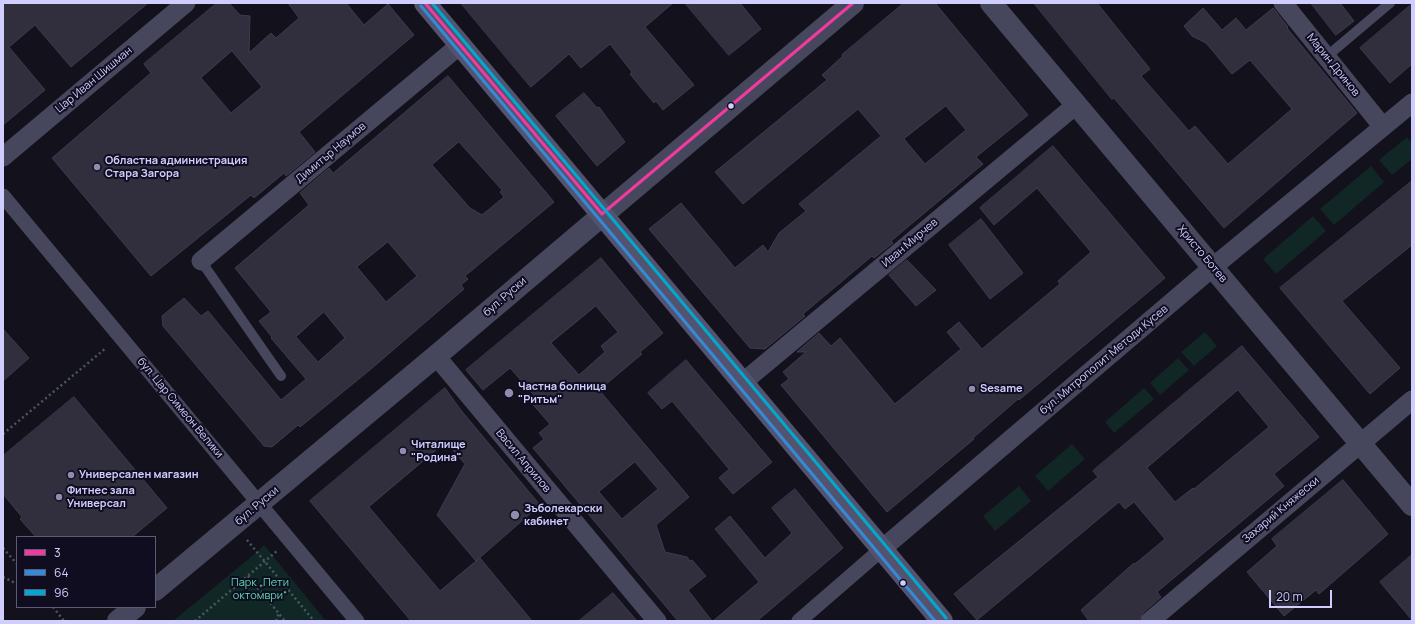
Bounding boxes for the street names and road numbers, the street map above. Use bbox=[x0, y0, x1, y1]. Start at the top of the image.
street label: Марин Дринов bbox=[1304, 31, 1362, 99]
street label: Цар Иван Шишман bbox=[53, 44, 135, 116]
street label: Димитър Наумов bbox=[293, 120, 369, 186]
street label: Иван Мирчев bbox=[880, 216, 940, 270]
street label: Христо Ботев bbox=[1174, 223, 1230, 285]
street label: бул. Руски bbox=[481, 275, 529, 319]
street label: бул. Митрополит Методи Кусев bbox=[1037, 303, 1171, 417]
street label: бул. Цар Симеон Велики bbox=[134, 355, 226, 461]
street label: Васил Априлов bbox=[493, 427, 553, 495]
street label: Захарий Княжески bbox=[1240, 474, 1322, 546]
street label: бул. Руски bbox=[232, 484, 282, 528]

